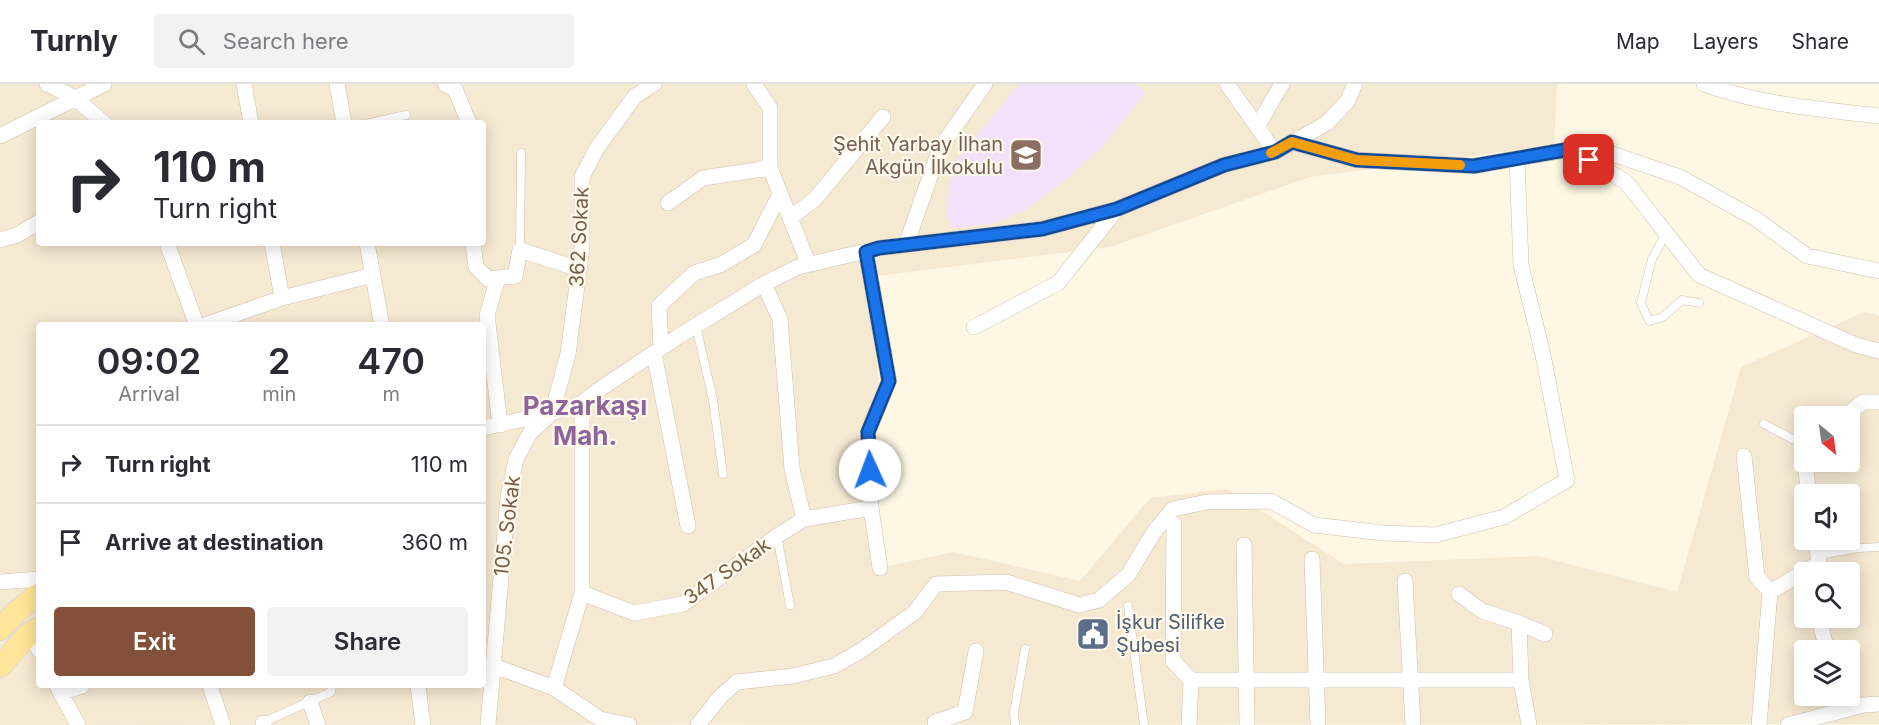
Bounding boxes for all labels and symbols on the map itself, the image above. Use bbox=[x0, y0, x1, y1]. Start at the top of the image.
place label: Şehit Yarbay İlhan Akgün İlkokulu bbox=[833, 131, 1003, 179]
pin bbox=[1563, 134, 1614, 185]
school or university icon: Şehit Yarbay İlhan Akgün İlkokulu bbox=[1008, 137, 1044, 173]
street label: 362 Sokak bbox=[564, 186, 594, 288]
district label: Pazarkaşı Mah. bbox=[523, 390, 647, 451]
north arrow bbox=[1794, 406, 1860, 472]
position arrow bbox=[838, 438, 902, 502]
street label: 105. Sokak bbox=[489, 474, 525, 578]
street label: 347 Sokak bbox=[679, 532, 775, 610]
place label: İşkur Silifke Şubesi bbox=[1116, 609, 1225, 657]
public building icon: İşkur Silifke Şubesi bbox=[1075, 616, 1111, 652]

